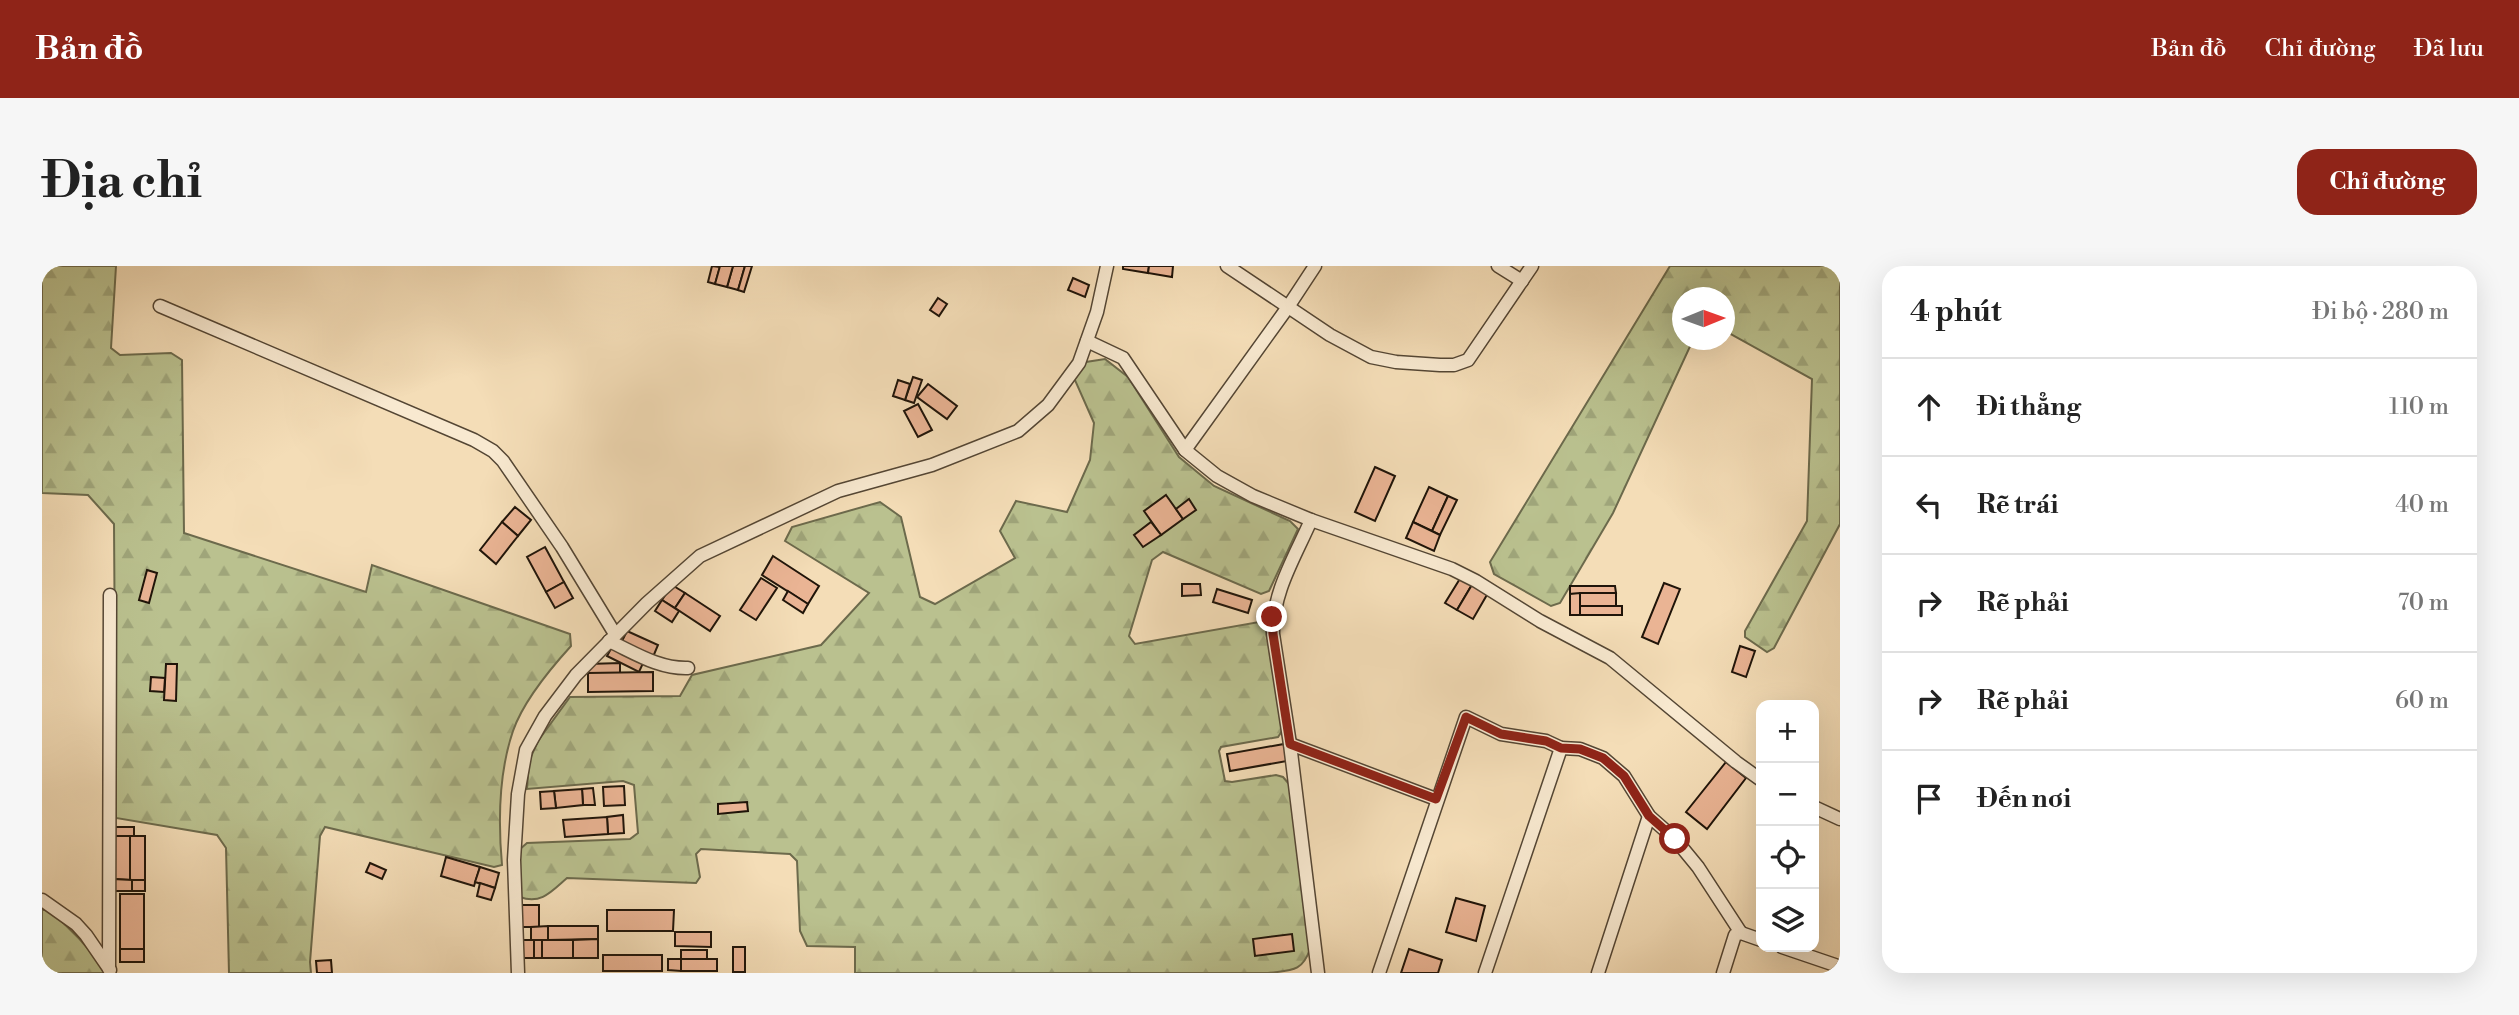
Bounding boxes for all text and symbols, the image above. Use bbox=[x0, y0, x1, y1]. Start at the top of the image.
text: Bản đồ bbox=[35, 29, 143, 70]
text: Bản đồ bbox=[2151, 34, 2227, 64]
text: Chỉ đường bbox=[2265, 34, 2376, 64]
text: Đã lưu bbox=[2414, 34, 2484, 64]
button: Chỉ đường bbox=[2297, 149, 2477, 215]
text: Địa chỉ bbox=[42, 152, 202, 213]
north arrow bbox=[1672, 287, 1735, 350]
text: 4 phút bbox=[1910, 293, 2002, 331]
text: Đi bộ · 280 m bbox=[2312, 298, 2449, 326]
icon: ahead bbox=[1910, 388, 1948, 426]
text: Đi thẳng bbox=[1977, 391, 2081, 423]
text: 110 m bbox=[2389, 393, 2449, 421]
icon: left bbox=[1910, 486, 1948, 524]
text: Rẽ trái bbox=[1977, 489, 2058, 521]
text: 40 m bbox=[2395, 491, 2449, 519]
icon: right bbox=[1910, 584, 1948, 622]
text: Rẽ phải bbox=[1977, 587, 2069, 619]
text: 70 m bbox=[2398, 589, 2449, 617]
route end bbox=[1256, 601, 1287, 632]
icon: right bbox=[1910, 682, 1948, 720]
text: Rẽ phải bbox=[1977, 685, 2069, 717]
text: 60 m bbox=[2395, 687, 2449, 715]
map controls bbox=[1756, 700, 1819, 952]
button: + bbox=[1756, 700, 1819, 763]
button: − bbox=[1756, 763, 1819, 826]
icon: arrive bbox=[1910, 780, 1948, 818]
text: Đến nơi bbox=[1977, 783, 2071, 815]
route start bbox=[1659, 823, 1690, 854]
button: locate bbox=[1756, 826, 1819, 889]
button: layers bbox=[1756, 889, 1819, 952]

